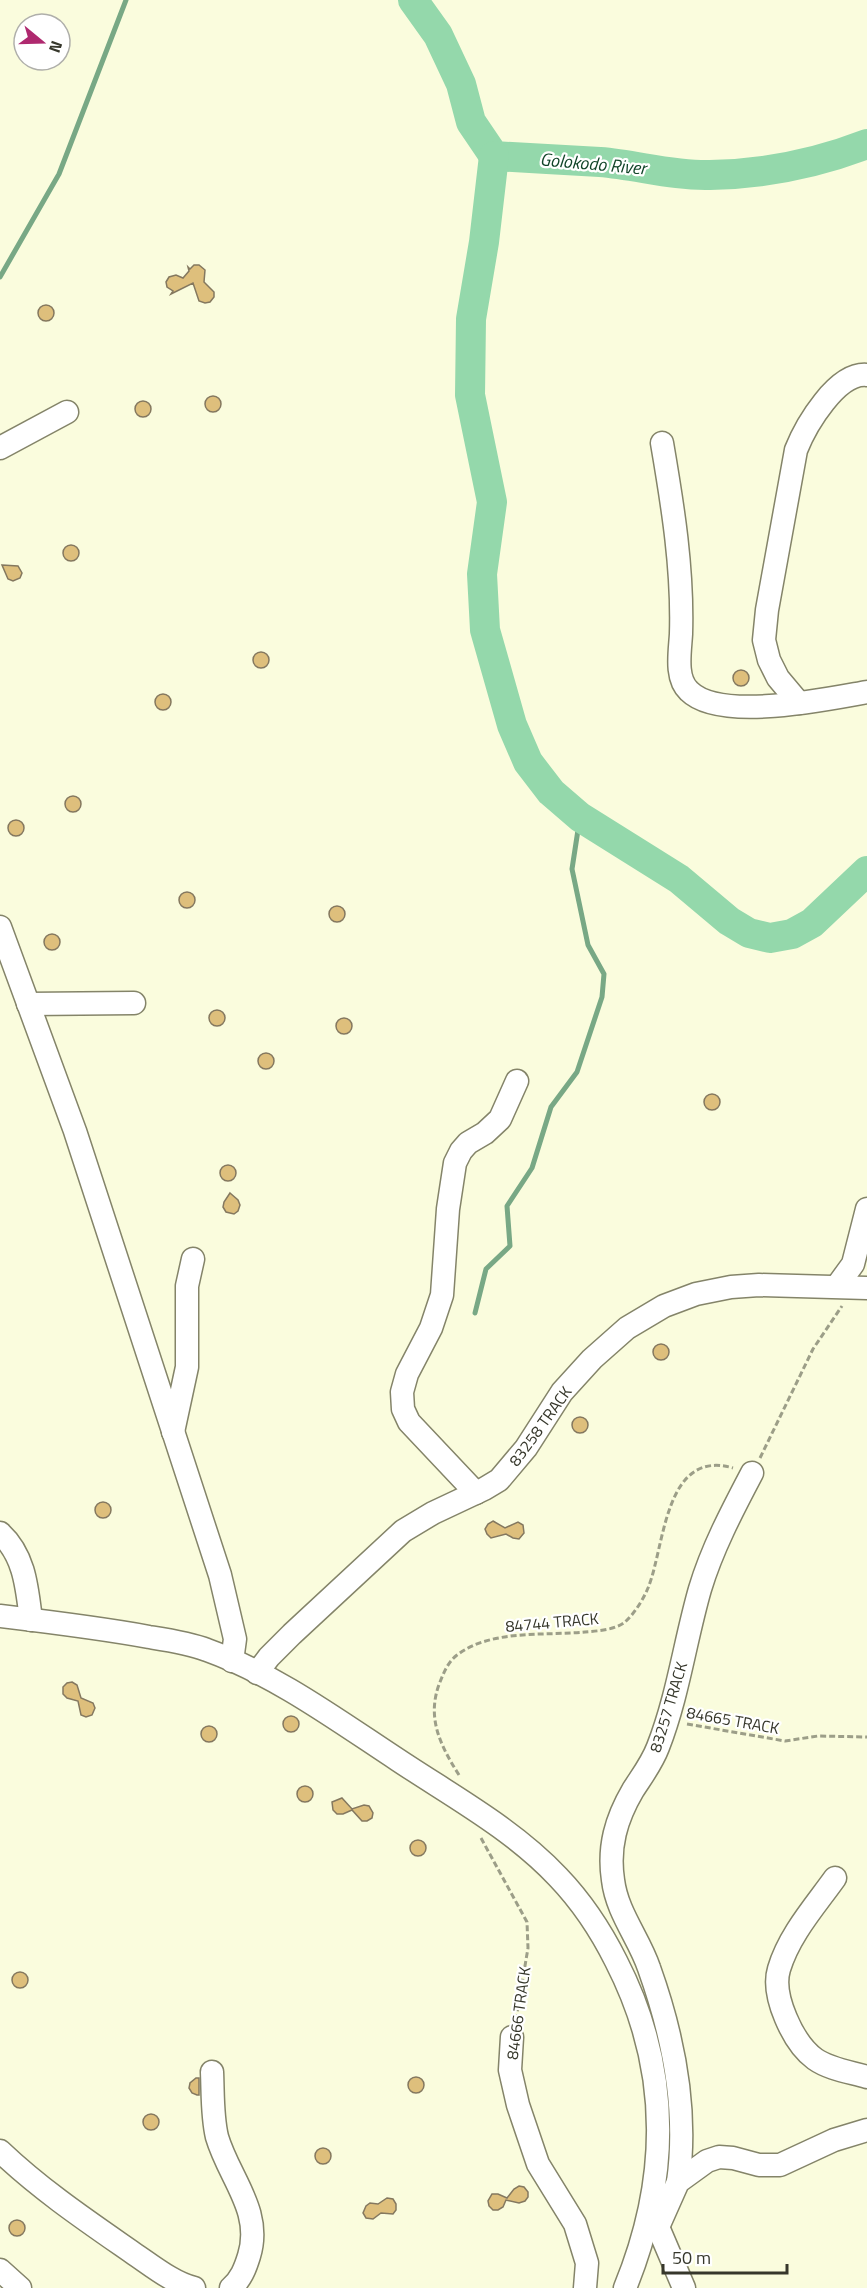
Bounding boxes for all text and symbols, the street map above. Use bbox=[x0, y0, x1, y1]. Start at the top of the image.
north arrow bbox=[12, 12, 72, 72]
text: N bbox=[43, 38, 69, 56]
water label: Golokodo River bbox=[539, 145, 649, 182]
street label: 83258 TRACK bbox=[503, 1381, 577, 1471]
street label: 84744 TRACK bbox=[504, 1606, 600, 1638]
street label: 83257 TRACK bbox=[643, 1659, 693, 1755]
street label: 84665 TRACK bbox=[685, 1700, 781, 1740]
street label: 84666 TRACK bbox=[500, 1965, 536, 2061]
scale bar bbox=[663, 2237, 788, 2275]
text: 50 m bbox=[672, 2244, 711, 2271]

